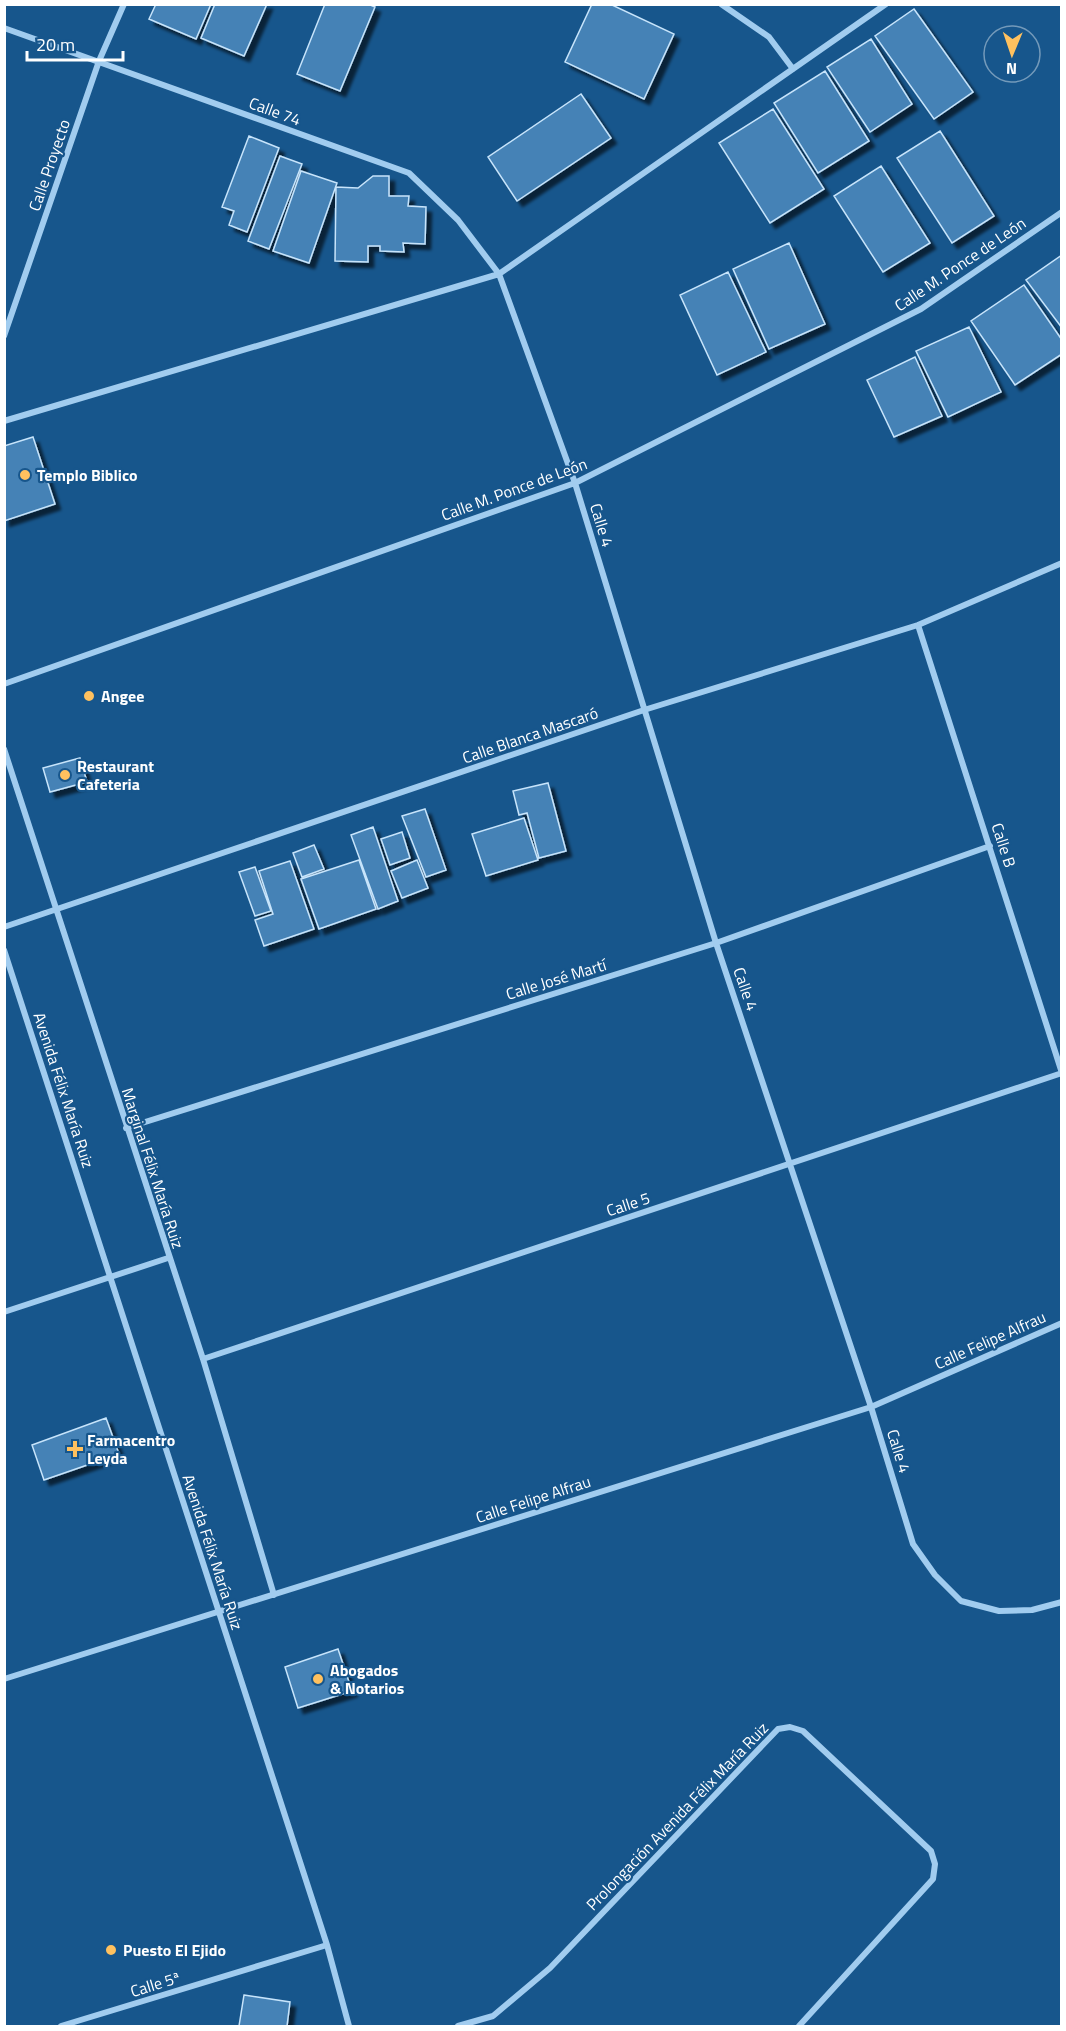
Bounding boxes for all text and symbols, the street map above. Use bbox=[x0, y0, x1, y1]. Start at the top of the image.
scale bar bbox=[27, 24, 123, 62]
north arrow bbox=[982, 24, 1042, 84]
text: 20 m bbox=[36, 31, 75, 58]
text: N bbox=[1006, 57, 1017, 81]
street label: Calle 74 bbox=[246, 91, 304, 131]
street label: Calle Proyecto bbox=[22, 116, 76, 214]
street label: Calle M. Ponce de León bbox=[890, 211, 1030, 317]
street label: Calle M. Ponce de León bbox=[438, 451, 590, 527]
place label: Templo Biblico bbox=[37, 463, 138, 487]
marker: Templo Biblico bbox=[18, 468, 32, 482]
street label: Calle 4 bbox=[584, 500, 620, 550]
place label: Angee bbox=[101, 684, 144, 708]
marker: Angee bbox=[82, 689, 96, 703]
street label: Calle Blanca Mascaró bbox=[459, 701, 601, 769]
place label: Restaurant Cafeteria bbox=[77, 754, 154, 796]
marker: Restaurant Cafeteria bbox=[58, 768, 72, 782]
street label: Calle B bbox=[986, 820, 1022, 871]
street label: Calle José Martí bbox=[503, 952, 611, 1006]
street label: Calle 4 bbox=[727, 964, 765, 1014]
street label: Avenida Félix María Ruiz bbox=[28, 1009, 100, 1171]
street label: Marginal Félix María Ruiz bbox=[116, 1085, 190, 1251]
street label: Calle 5 bbox=[603, 1186, 653, 1222]
street label: Calle Felipe Alfrau bbox=[930, 1305, 1050, 1375]
street label: Calle 4 bbox=[881, 1426, 917, 1476]
place label: Farmacentro Leyda bbox=[87, 1428, 175, 1470]
marker: Farmacentro Leyda bbox=[68, 1442, 82, 1456]
street label: Calle Felipe Alfrau bbox=[472, 1469, 594, 1529]
street label: Avenida Félix María Ruiz bbox=[177, 1471, 249, 1633]
place label: Abogados & Notarios bbox=[330, 1658, 404, 1700]
marker: Abogados & Notarios bbox=[311, 1672, 325, 1686]
street label: Prolongación Avenida Félix María Ruiz bbox=[580, 1716, 774, 1916]
place label: Puesto El Ejido bbox=[123, 1938, 226, 1962]
marker: Puesto El Ejido bbox=[104, 1943, 118, 1957]
street label: Calle 5ª bbox=[127, 1965, 183, 2003]

